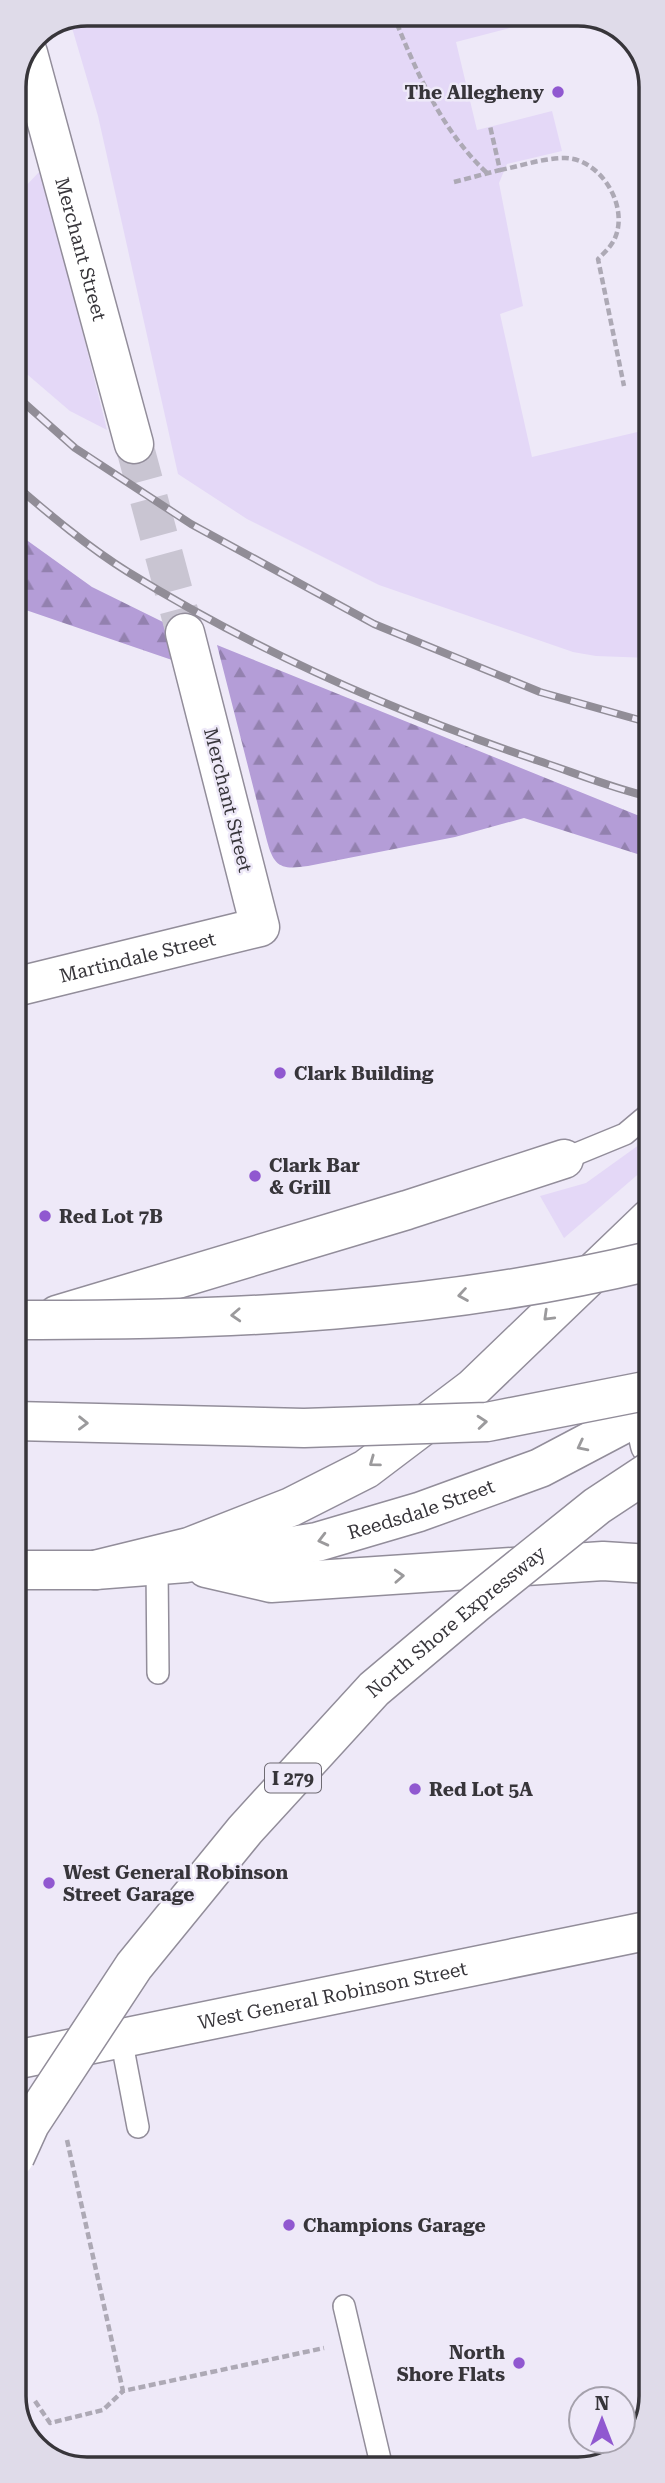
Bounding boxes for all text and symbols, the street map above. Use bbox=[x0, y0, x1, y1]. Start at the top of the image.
place label: The Allegheny bbox=[405, 81, 545, 104]
marker: The Allegheny bbox=[550, 84, 566, 100]
street label: Merchant Street bbox=[51, 175, 112, 323]
street label: Merchant Street bbox=[199, 726, 257, 874]
street label: Martindale Street bbox=[57, 927, 218, 987]
place label: Clark Building bbox=[294, 1062, 434, 1085]
marker: Clark Building bbox=[272, 1065, 288, 1081]
place label: Clark Bar & Grill bbox=[269, 1154, 360, 1199]
marker: Clark Bar & Grill bbox=[247, 1168, 263, 1184]
place label: Red Lot 7B bbox=[59, 1205, 163, 1228]
marker: Red Lot 7B bbox=[37, 1208, 53, 1224]
one-way arrow bbox=[457, 1287, 469, 1302]
one-way arrow bbox=[231, 1308, 242, 1323]
one-way arrow bbox=[543, 1308, 556, 1320]
one-way arrow bbox=[78, 1415, 89, 1431]
one-way arrow bbox=[477, 1415, 488, 1430]
one-way arrow bbox=[577, 1438, 589, 1451]
one-way arrow bbox=[369, 1454, 382, 1466]
street label: Reedsdale Street bbox=[345, 1474, 498, 1544]
one-way arrow bbox=[317, 1532, 329, 1546]
street label: North Shore Expressway bbox=[361, 1540, 550, 1702]
one-way arrow bbox=[394, 1568, 405, 1583]
road number: I 279 bbox=[265, 1764, 321, 1792]
place label: Red Lot 5A bbox=[429, 1778, 533, 1801]
marker: Red Lot 5A bbox=[407, 1781, 423, 1797]
place label: West General Robinson Street Garage bbox=[63, 1861, 289, 1906]
marker: West General Robinson Street Garage bbox=[41, 1875, 57, 1891]
street label: West General Robinson Street bbox=[196, 1956, 469, 2034]
place label: Champions Garage bbox=[303, 2214, 486, 2237]
marker: Champions Garage bbox=[281, 2217, 297, 2233]
place label: North Shore Flats bbox=[397, 2341, 505, 2386]
marker: North Shore Flats bbox=[511, 2355, 527, 2371]
north arrow bbox=[567, 2385, 637, 2455]
text: N bbox=[595, 2392, 610, 2415]

